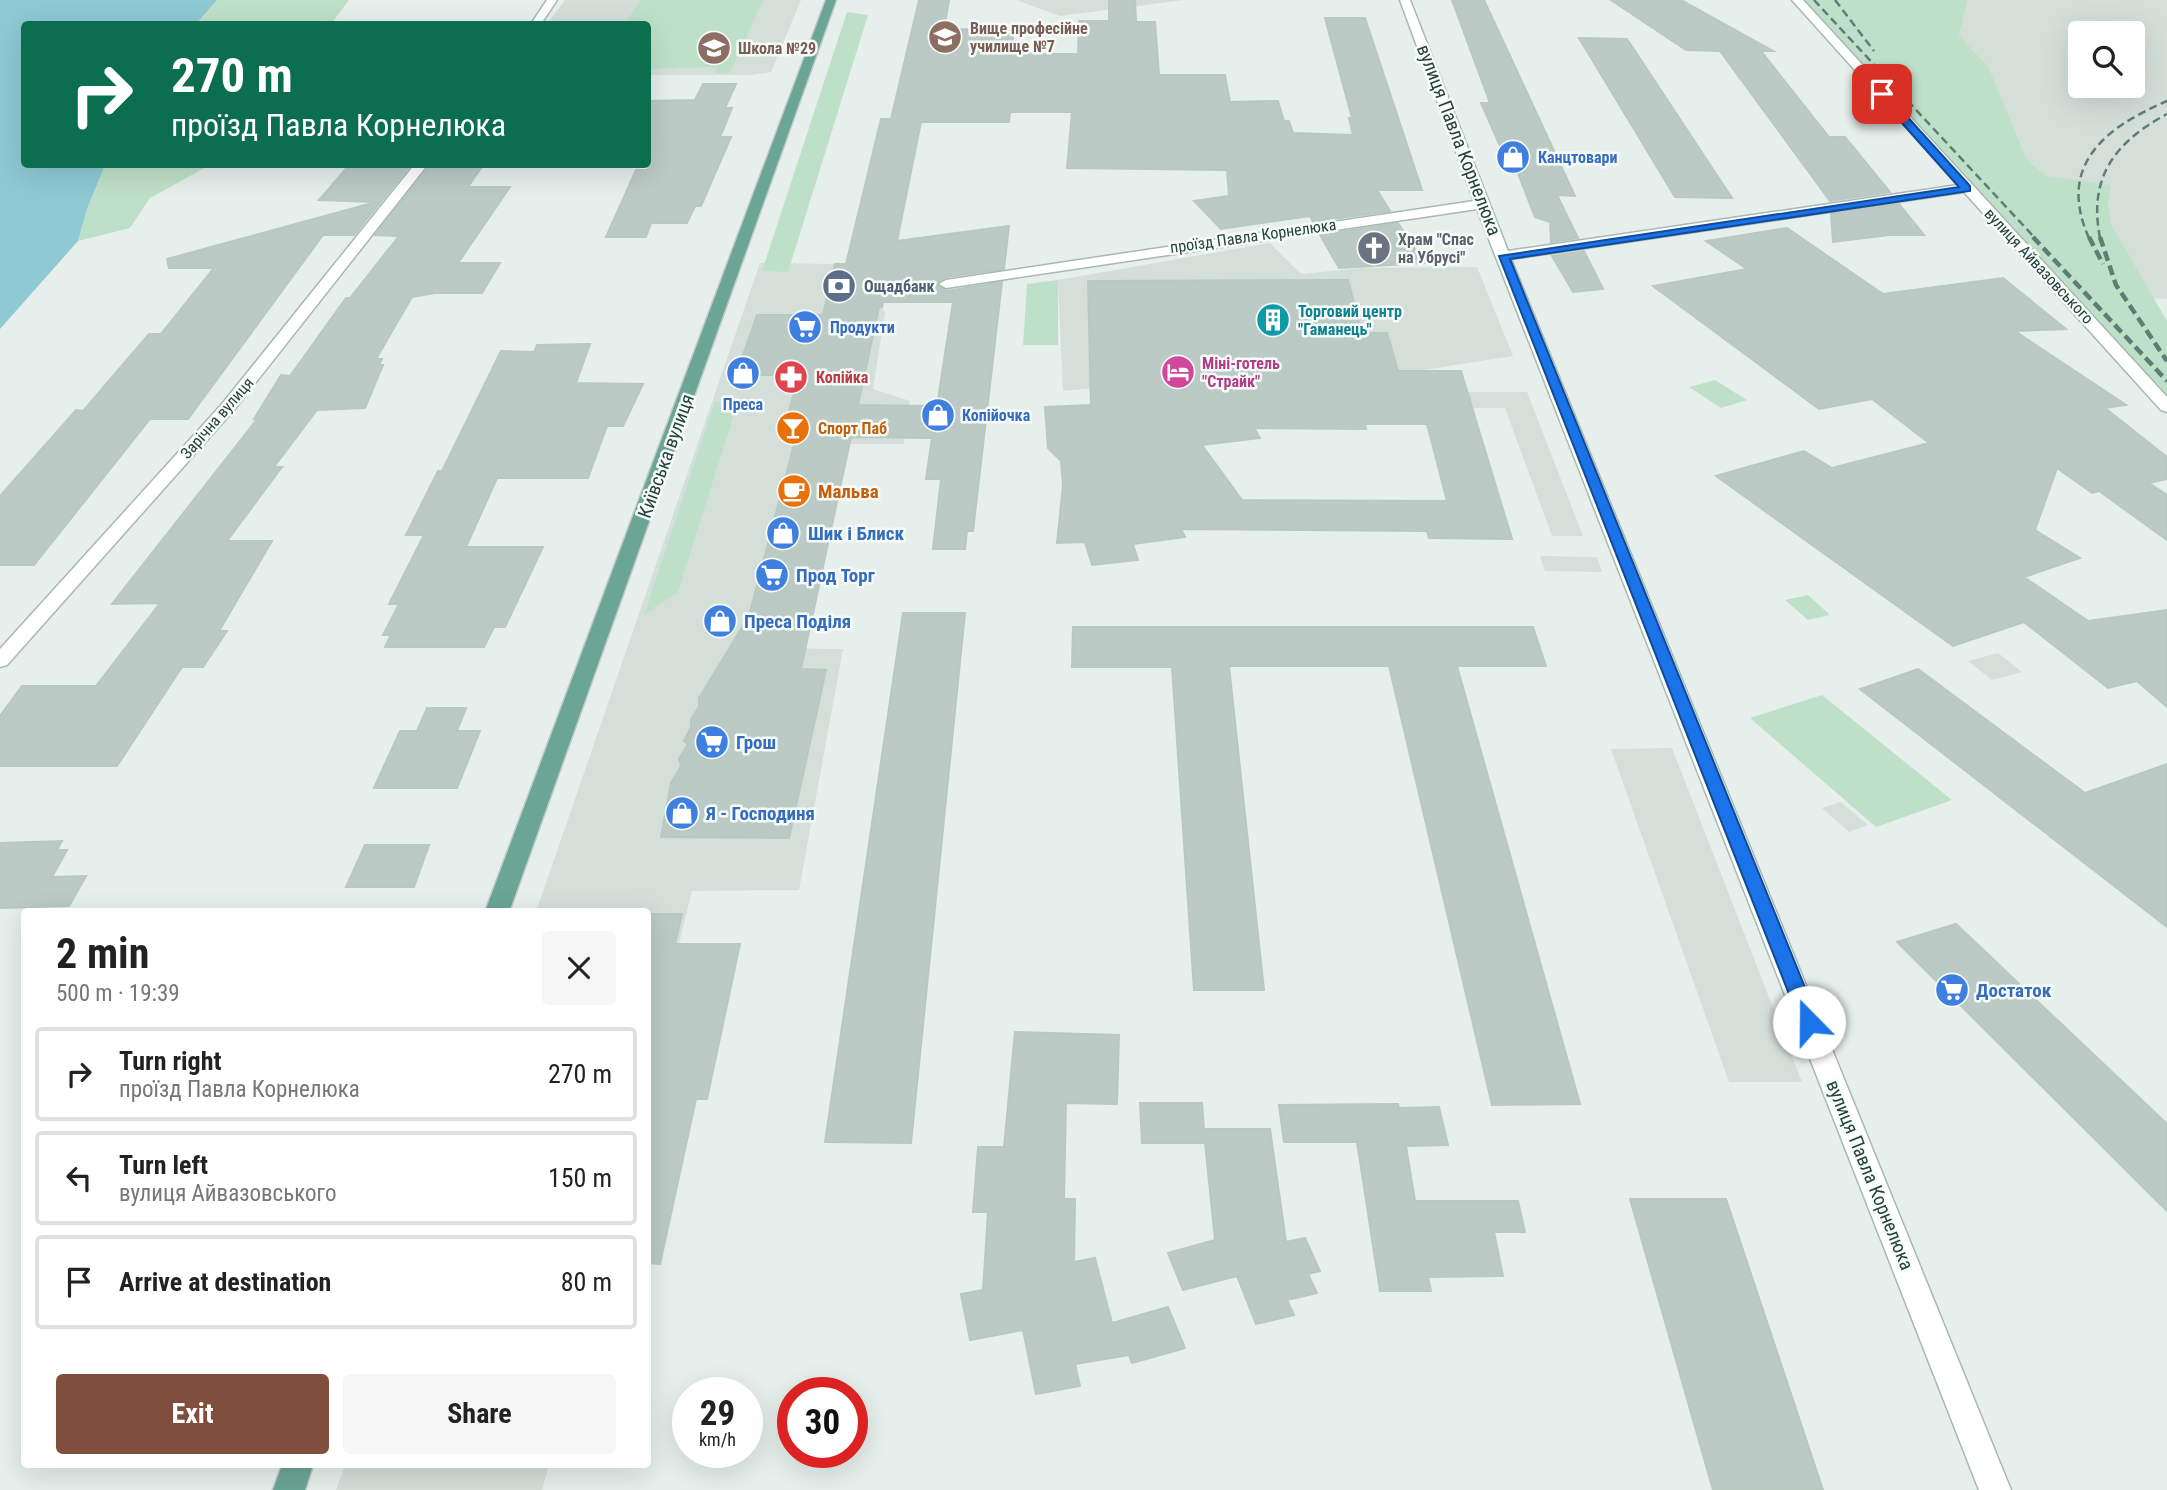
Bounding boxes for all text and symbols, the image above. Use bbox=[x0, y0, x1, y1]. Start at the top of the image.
school or university icon: Вище професійне училище №7 bbox=[926, 18, 964, 56]
place label: Вище професійне училище №7 bbox=[970, 19, 1088, 56]
map controls bbox=[2068, 21, 2145, 98]
button: search bbox=[2068, 21, 2145, 98]
school or university icon: Школа №29 bbox=[695, 29, 733, 67]
place label: Школа №29 bbox=[738, 39, 816, 58]
street label: вулиця Павла Корнелюка bbox=[1412, 41, 1506, 239]
text: 270 m bbox=[171, 47, 293, 104]
icon: right bbox=[56, 49, 147, 140]
pin bbox=[1852, 64, 1912, 124]
icon: arrive bbox=[1863, 75, 1901, 113]
text: проїзд Павла Корнелюка bbox=[171, 106, 506, 144]
shop icon: Канцтовари bbox=[1494, 138, 1532, 176]
place label: Канцтовари bbox=[1538, 148, 1618, 167]
street label: вулиця Айвазовського bbox=[1980, 204, 2098, 328]
street label: проїзд Павла Корнелюка bbox=[1169, 215, 1337, 257]
church icon: Храм "Спас на Убрусі" bbox=[1355, 229, 1393, 267]
place label: Храм "Спас на Убрусі" bbox=[1398, 230, 1474, 267]
bank icon: Ощадбанк bbox=[820, 267, 858, 305]
place label: Ощадбанк bbox=[864, 277, 935, 296]
building icon: Торговий центр "Гаманець" bbox=[1254, 301, 1292, 339]
place label: Торговий центр "Гаманець" bbox=[1298, 302, 1402, 339]
supermarket icon: Продукти bbox=[786, 308, 824, 346]
place label: Продукти bbox=[830, 318, 895, 337]
hotel icon: Міні-готель "Страйк" bbox=[1159, 353, 1197, 391]
shop icon: Преса bbox=[724, 354, 762, 392]
place label: Міні-готель "Страйк" bbox=[1202, 354, 1280, 391]
pharmacy icon: Копійка bbox=[772, 358, 810, 396]
place label: Копійка bbox=[816, 368, 869, 387]
street label: Зарічна вулиця bbox=[177, 373, 257, 463]
street label: Київська вулиця bbox=[633, 391, 699, 521]
place label: Преса bbox=[723, 395, 764, 414]
shop icon: Копійочка bbox=[919, 396, 957, 434]
place label: Копійочка bbox=[962, 406, 1031, 425]
bar icon: Спорт Паб bbox=[774, 409, 812, 447]
place label: Спорт Паб bbox=[818, 419, 887, 438]
cafe icon: Мальва bbox=[775, 472, 813, 510]
place label: Мальва bbox=[818, 480, 879, 503]
shop icon: Шик і Блиск bbox=[764, 514, 802, 552]
place label: Шик і Блиск bbox=[808, 522, 905, 545]
supermarket icon: Прод Торг bbox=[753, 556, 791, 594]
place label: Прод Торг bbox=[796, 564, 875, 587]
shop icon: Преса Поділя bbox=[701, 602, 739, 640]
place label: Преса Поділя bbox=[744, 610, 851, 633]
supermarket icon: Грош bbox=[693, 723, 731, 761]
place label: Грош bbox=[736, 731, 776, 754]
shop icon: Я - Господиня bbox=[663, 794, 701, 832]
place label: Я - Господиня bbox=[705, 802, 815, 825]
text: 2 min bbox=[56, 929, 149, 978]
button: close bbox=[542, 931, 616, 1005]
supermarket icon: Достаток bbox=[1933, 971, 1971, 1009]
place label: Достаток bbox=[1976, 979, 2052, 1002]
text: 500 m · 19:39 bbox=[56, 980, 180, 1007]
position arrow bbox=[1772, 985, 1846, 1059]
text: Turn right bbox=[119, 1046, 221, 1076]
icon: right bbox=[60, 1055, 98, 1093]
text: 270 m bbox=[548, 1059, 612, 1089]
text: проїзд Павла Корнелюка bbox=[119, 1076, 360, 1103]
street label: вулиця Павла Корнелюка bbox=[1821, 1077, 1919, 1273]
text: Turn left bbox=[119, 1150, 208, 1180]
icon: left bbox=[60, 1159, 98, 1197]
text: 150 m bbox=[548, 1163, 612, 1193]
text: вулиця Айвазовського bbox=[119, 1180, 336, 1207]
icon: arrive bbox=[60, 1263, 98, 1301]
text: Arrive at destination bbox=[119, 1267, 331, 1297]
text: 80 m bbox=[561, 1267, 612, 1297]
button: Exit bbox=[56, 1374, 329, 1454]
button: Share bbox=[343, 1374, 616, 1454]
speed limit sign: 30 bbox=[777, 1377, 868, 1468]
text: 29 bbox=[700, 1393, 735, 1434]
text: km/h bbox=[699, 1429, 736, 1450]

